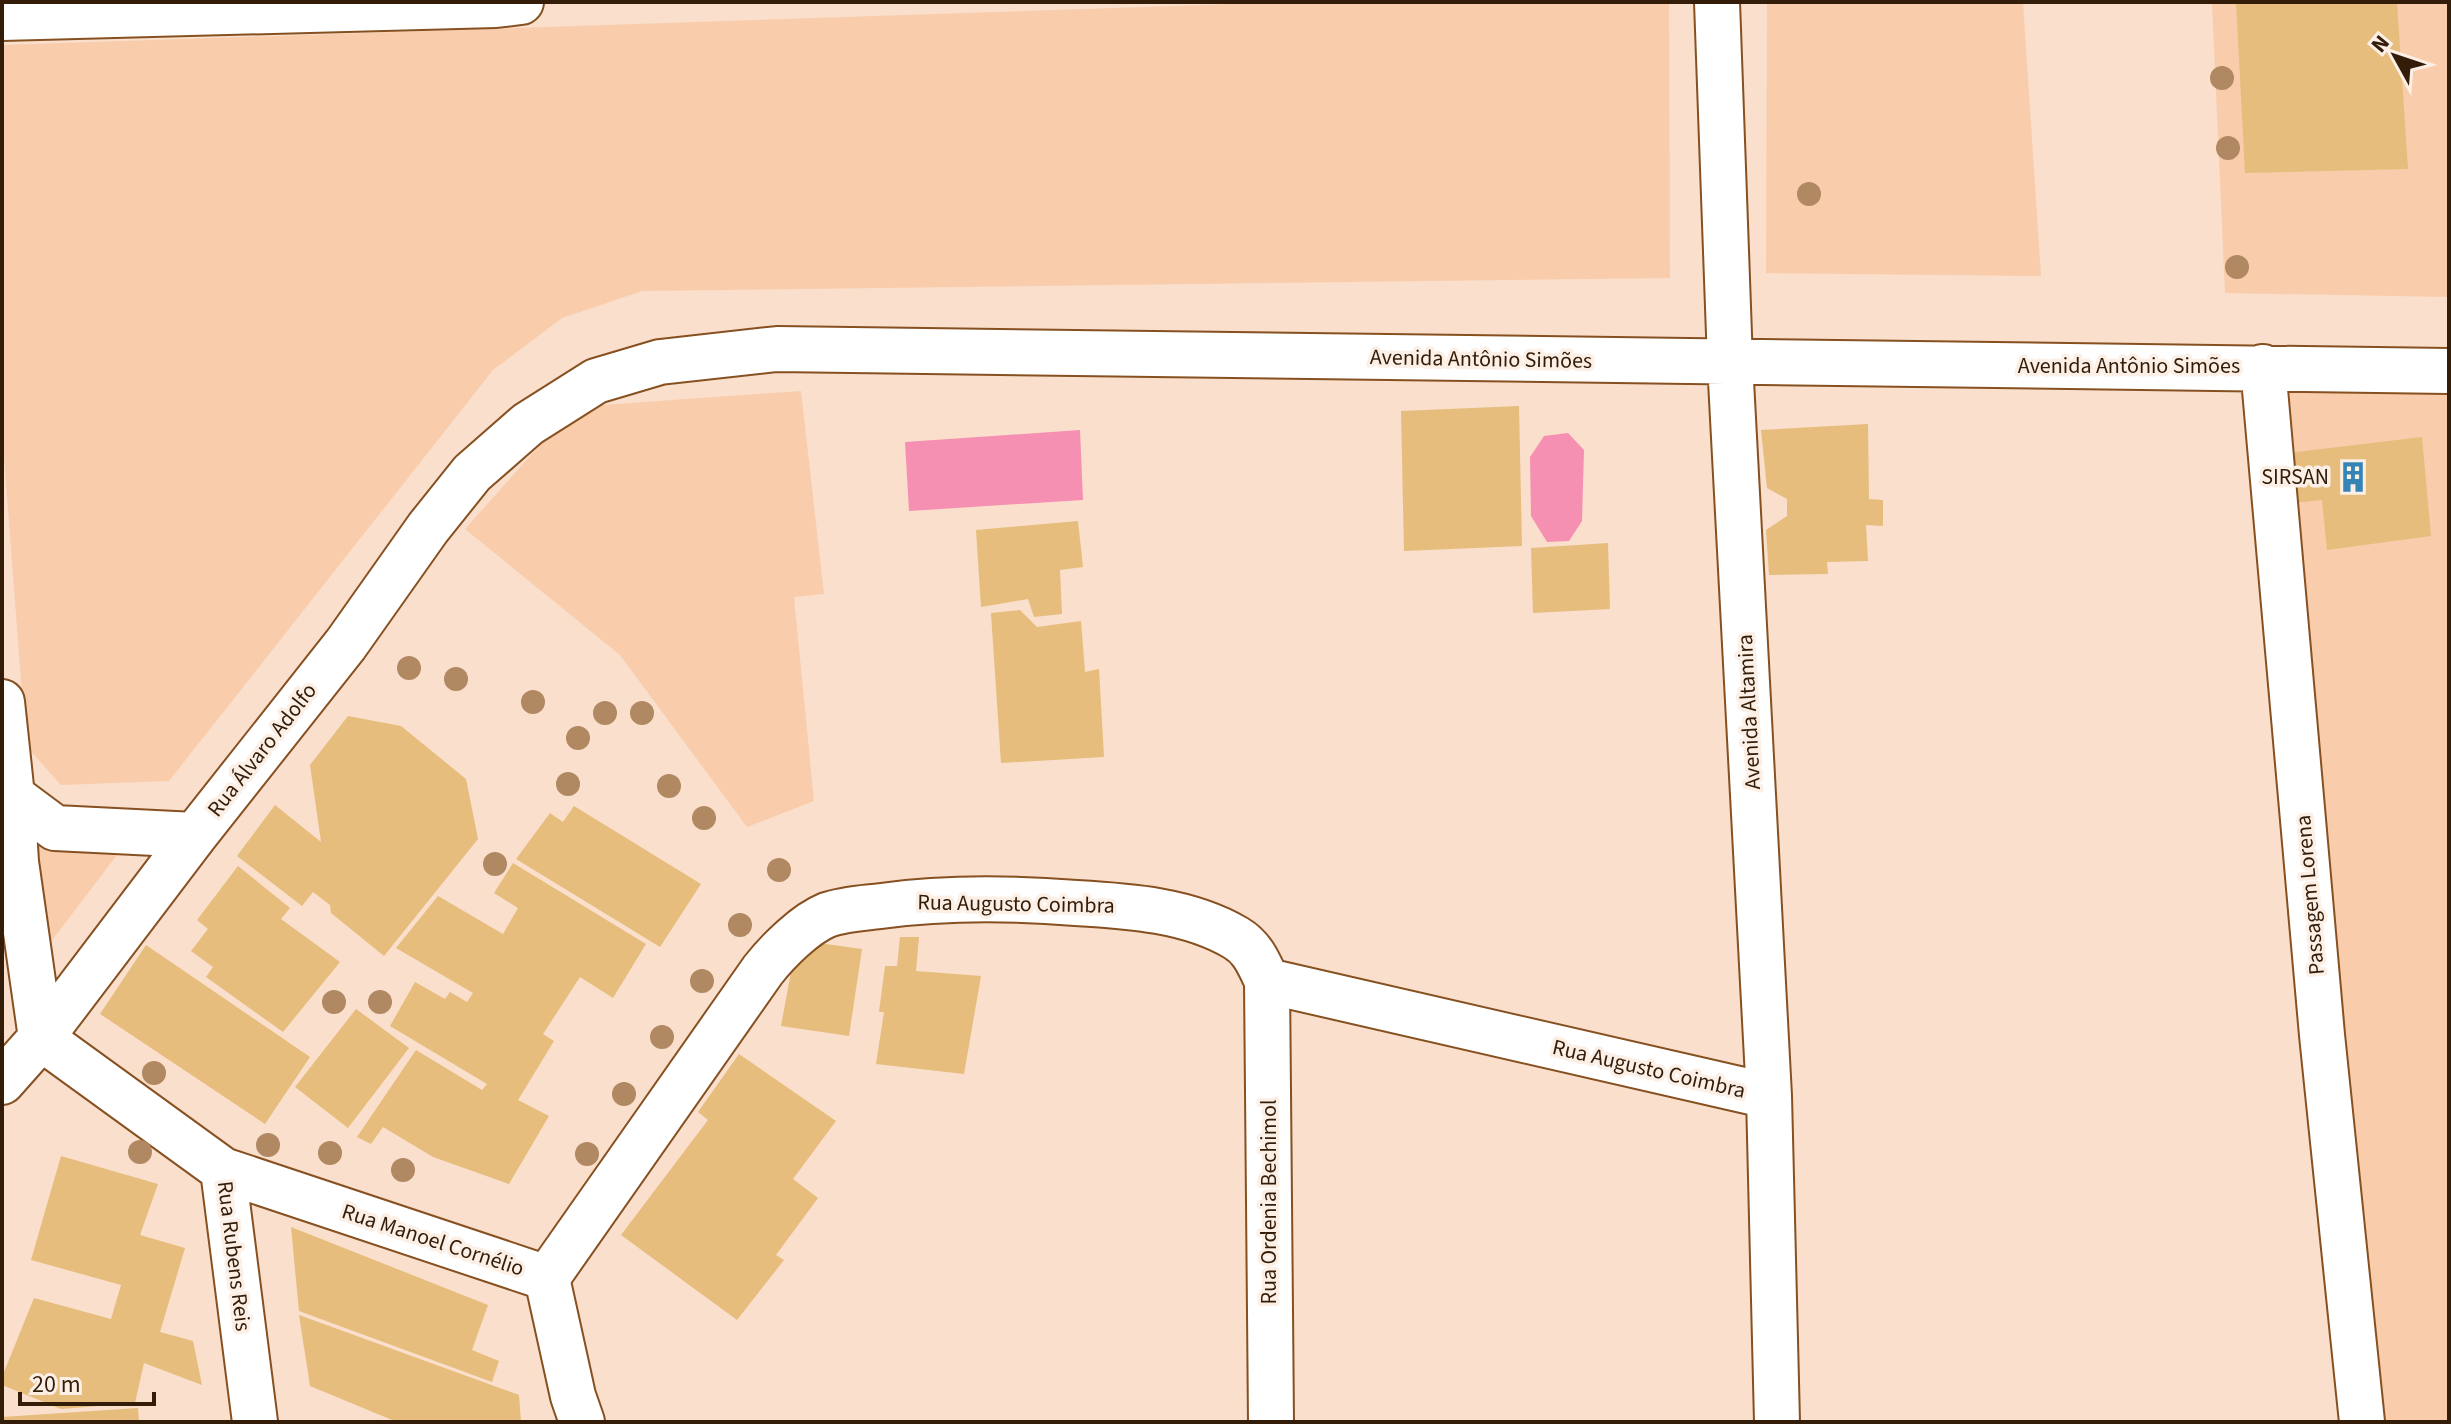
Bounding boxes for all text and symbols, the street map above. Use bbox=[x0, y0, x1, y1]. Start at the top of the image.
north arrow bbox=[2355, 16, 2435, 96]
text: N bbox=[2363, 28, 2397, 60]
street label: Avenida Antônio Simões bbox=[1370, 341, 1592, 377]
street label: Avenida Antônio Simões bbox=[2018, 350, 2240, 382]
building icon: SIRSAN bbox=[2336, 460, 2370, 494]
place label: SIRSAN bbox=[2261, 461, 2329, 493]
street label: Avenida Altamira bbox=[1729, 634, 1769, 790]
street label: Rua Álvaro Adolfo bbox=[200, 676, 324, 824]
street label: Passagem Lorena bbox=[2287, 814, 2333, 976]
street label: Rua Augusto Coimbra bbox=[917, 886, 1115, 922]
street label: Rua Augusto Coimbra bbox=[1549, 1031, 1749, 1107]
street label: Rua Ordenia Bechimol bbox=[1253, 1099, 1285, 1305]
street label: Rua Rubens Reis bbox=[209, 1179, 259, 1333]
street label: Rua Manoel Cornélio bbox=[338, 1195, 528, 1285]
scale bar bbox=[20, 1356, 154, 1406]
text: 20 m bbox=[32, 1367, 81, 1402]

